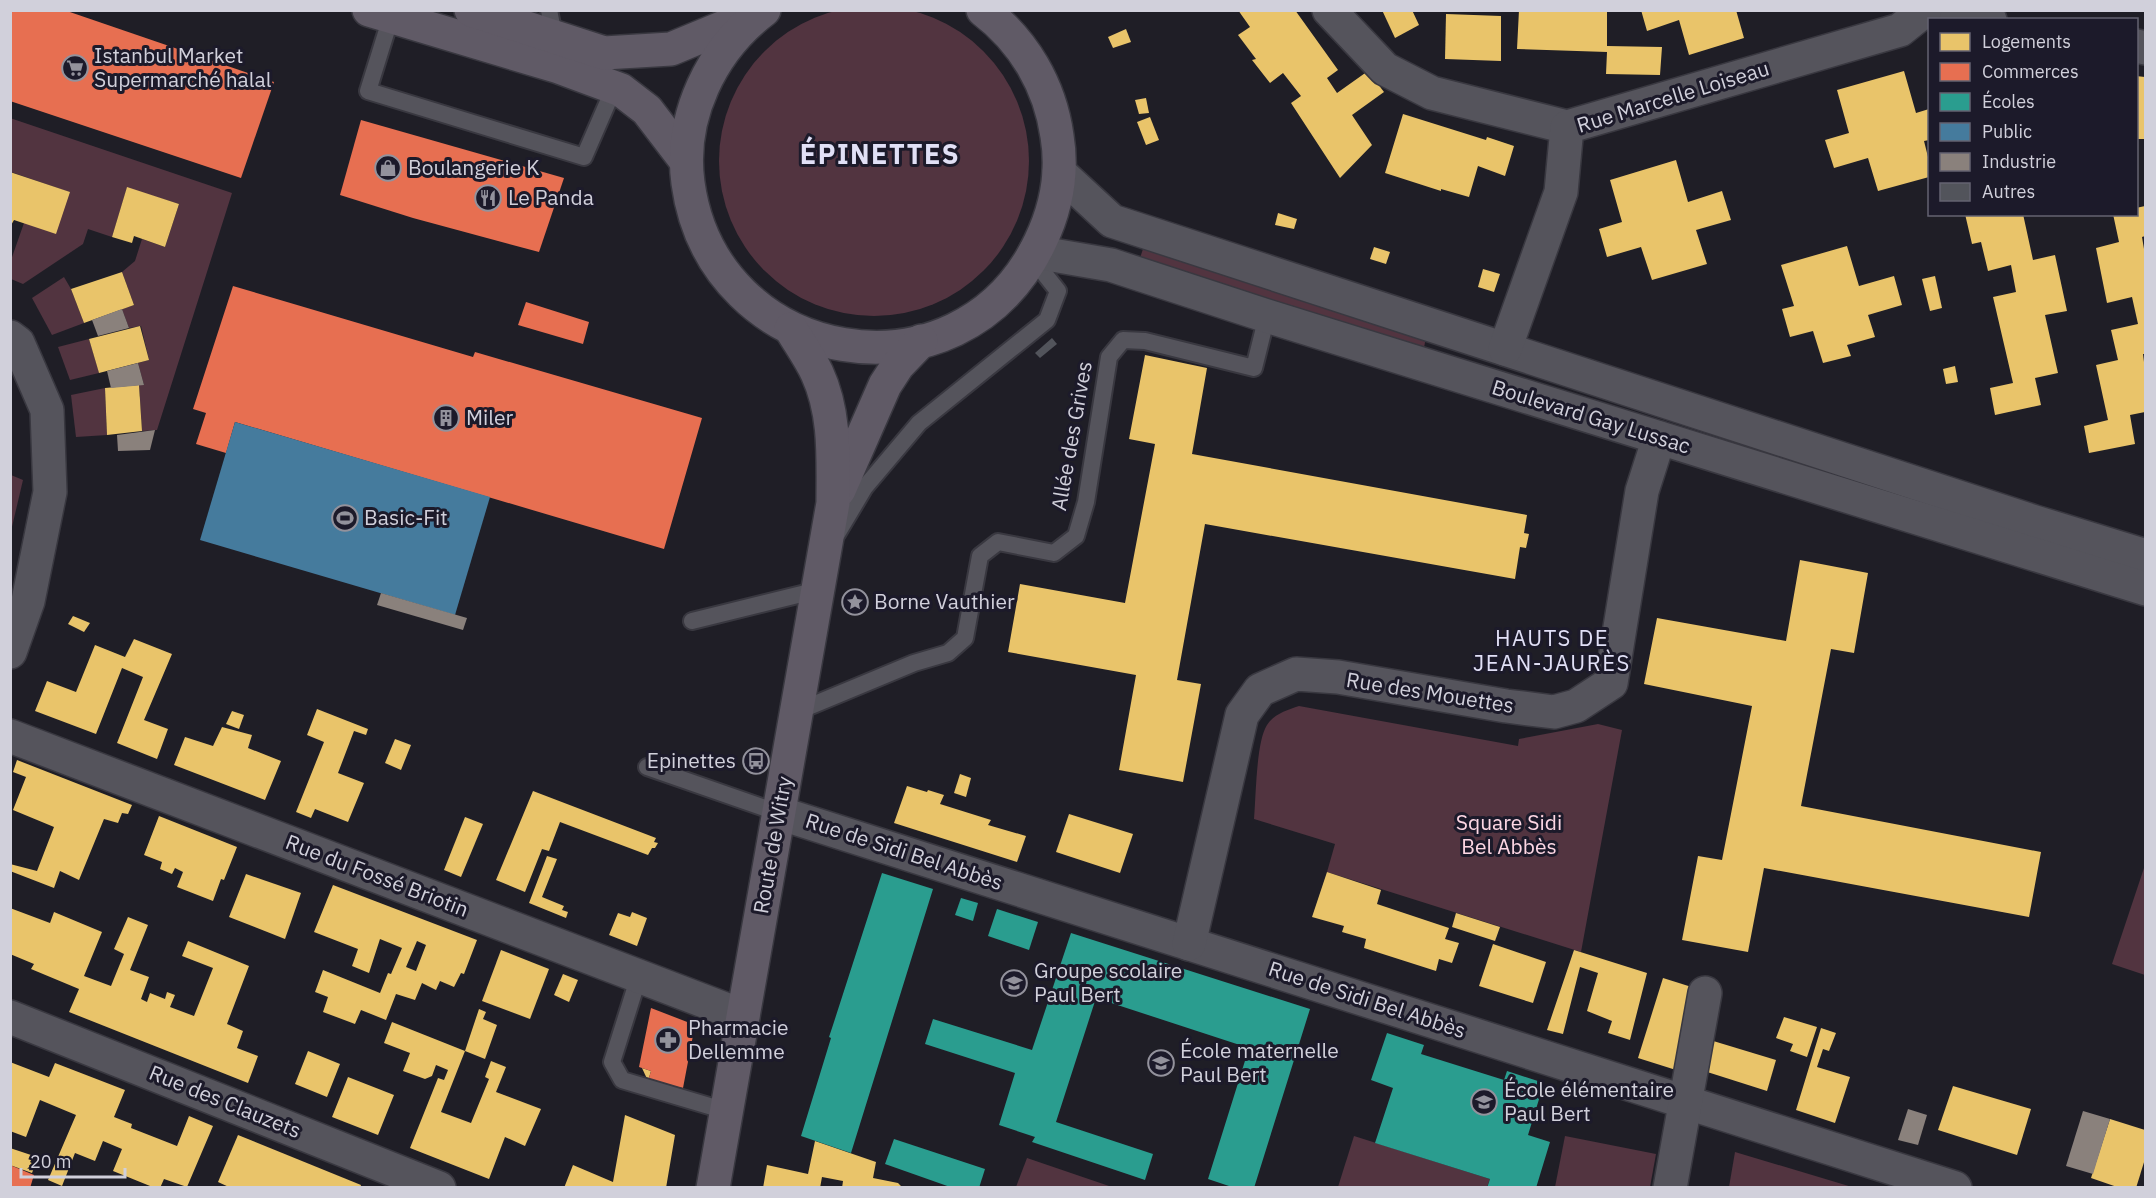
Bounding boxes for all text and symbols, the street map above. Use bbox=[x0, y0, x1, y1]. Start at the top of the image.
legend bbox=[1928, 18, 2138, 216]
text: Logements bbox=[1982, 30, 2071, 53]
place label: Istanbul Market Supermarché halal bbox=[94, 41, 272, 93]
supermarket icon: Istanbul Market Supermarché halal bbox=[60, 53, 90, 83]
street label: Rue Marcelle Loiseau bbox=[1573, 53, 1772, 139]
text: Commerces bbox=[1982, 60, 2079, 83]
text: Écoles bbox=[1982, 90, 2035, 113]
text: Public bbox=[1982, 120, 2032, 143]
district label: ÉPINETTES bbox=[800, 136, 960, 171]
text: Industrie bbox=[1982, 150, 2056, 173]
shop icon: Boulangerie K bbox=[373, 153, 403, 183]
place label: Boulangerie K bbox=[408, 153, 540, 181]
text: Autres bbox=[1982, 180, 2035, 203]
restaurant icon: Le Panda bbox=[473, 183, 503, 213]
place label: Le Panda bbox=[508, 183, 594, 211]
street label: Allée des Grives bbox=[1044, 359, 1098, 513]
street label: Boulevard Gay Lussac bbox=[1489, 373, 1694, 460]
building icon: Miler bbox=[431, 403, 461, 433]
place label: Miler bbox=[466, 403, 514, 431]
sports icon: Basic-Fit bbox=[330, 503, 360, 533]
place label: Basic-Fit bbox=[364, 503, 448, 531]
place icon: Borne Vauthier bbox=[840, 587, 870, 617]
place label: Borne Vauthier bbox=[874, 587, 1015, 615]
district label: HAUTS DE JEAN-JAURÈS bbox=[1473, 623, 1631, 677]
street label: Rue des Mouettes bbox=[1344, 665, 1516, 719]
place label: Epinettes bbox=[647, 746, 736, 774]
bus stop icon: Epinettes bbox=[741, 746, 771, 776]
street label: Route de Witry bbox=[746, 773, 798, 916]
street label: Rue de Sidi Bel Abbès bbox=[802, 806, 1007, 896]
park label: Square Sidi Bel Abbès bbox=[1456, 808, 1562, 860]
street label: Rue du Fossé Briotin bbox=[282, 827, 473, 923]
street label: Rue de Sidi Bel Abbès bbox=[1265, 954, 1470, 1044]
place label: Groupe scolaire Paul Bert bbox=[1034, 956, 1182, 1008]
school or university icon: Groupe scolaire Paul Bert bbox=[999, 968, 1029, 998]
place label: Pharmacie Dellemme bbox=[688, 1013, 788, 1065]
pharmacy icon: Pharmacie Dellemme bbox=[653, 1025, 683, 1055]
place label: École maternelle Paul Bert bbox=[1180, 1036, 1339, 1088]
school or university icon: École maternelle Paul Bert bbox=[1146, 1048, 1176, 1078]
street label: Rue des Clauzets bbox=[145, 1058, 305, 1144]
place label: École élémentaire Paul Bert bbox=[1504, 1075, 1674, 1127]
school or university icon: École élémentaire Paul Bert bbox=[1469, 1087, 1499, 1117]
scale bar bbox=[21, 1141, 124, 1179]
text: 20 m bbox=[30, 1150, 72, 1173]

